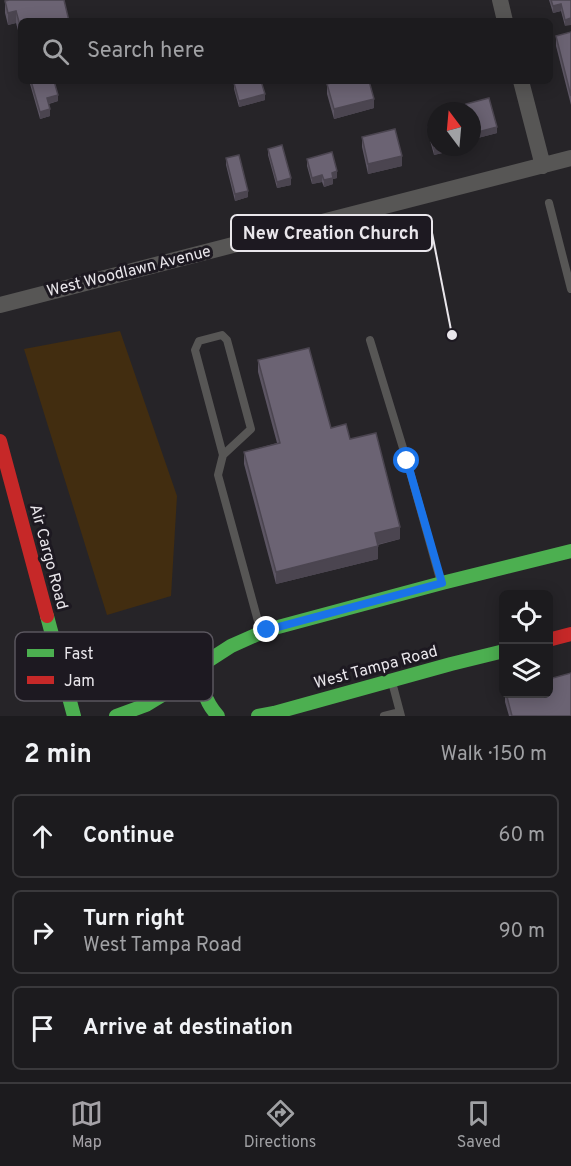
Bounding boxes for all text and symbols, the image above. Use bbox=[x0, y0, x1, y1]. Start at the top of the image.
search box bbox=[18, 18, 553, 84]
icon: search bbox=[39, 35, 72, 68]
text: Search here bbox=[87, 38, 205, 65]
north arrow bbox=[427, 102, 481, 156]
callout: New Creation Church bbox=[231, 215, 432, 251]
text: New Creation Church bbox=[243, 223, 419, 246]
street label: West Woodlawn Avenue bbox=[45, 242, 213, 302]
route start bbox=[393, 447, 419, 473]
street label: Air Cargo Road bbox=[24, 502, 72, 612]
map controls bbox=[499, 590, 553, 698]
button: locate bbox=[499, 590, 553, 644]
route end bbox=[253, 616, 279, 642]
legend bbox=[15, 632, 213, 701]
street label: West Tampa Road bbox=[312, 642, 440, 694]
button: layers bbox=[499, 644, 553, 698]
text: Fast bbox=[64, 645, 94, 665]
text: Jam bbox=[64, 672, 95, 692]
text: 2 min bbox=[24, 739, 92, 772]
text: Walk · 150 m bbox=[441, 742, 547, 768]
icon: ahead bbox=[26, 820, 59, 853]
text: Continue bbox=[83, 823, 174, 850]
text: 60 m bbox=[499, 823, 545, 849]
text: Turn right bbox=[83, 906, 185, 933]
icon: right bbox=[26, 916, 59, 949]
text: 90 m bbox=[499, 919, 545, 945]
text: West Tampa Road bbox=[83, 933, 242, 959]
icon: arrive bbox=[26, 1012, 59, 1045]
text: Arrive at destination bbox=[83, 1015, 293, 1042]
tab: Map bbox=[70, 1097, 103, 1153]
tab: Directions bbox=[244, 1097, 316, 1153]
tab: Saved bbox=[457, 1097, 501, 1153]

